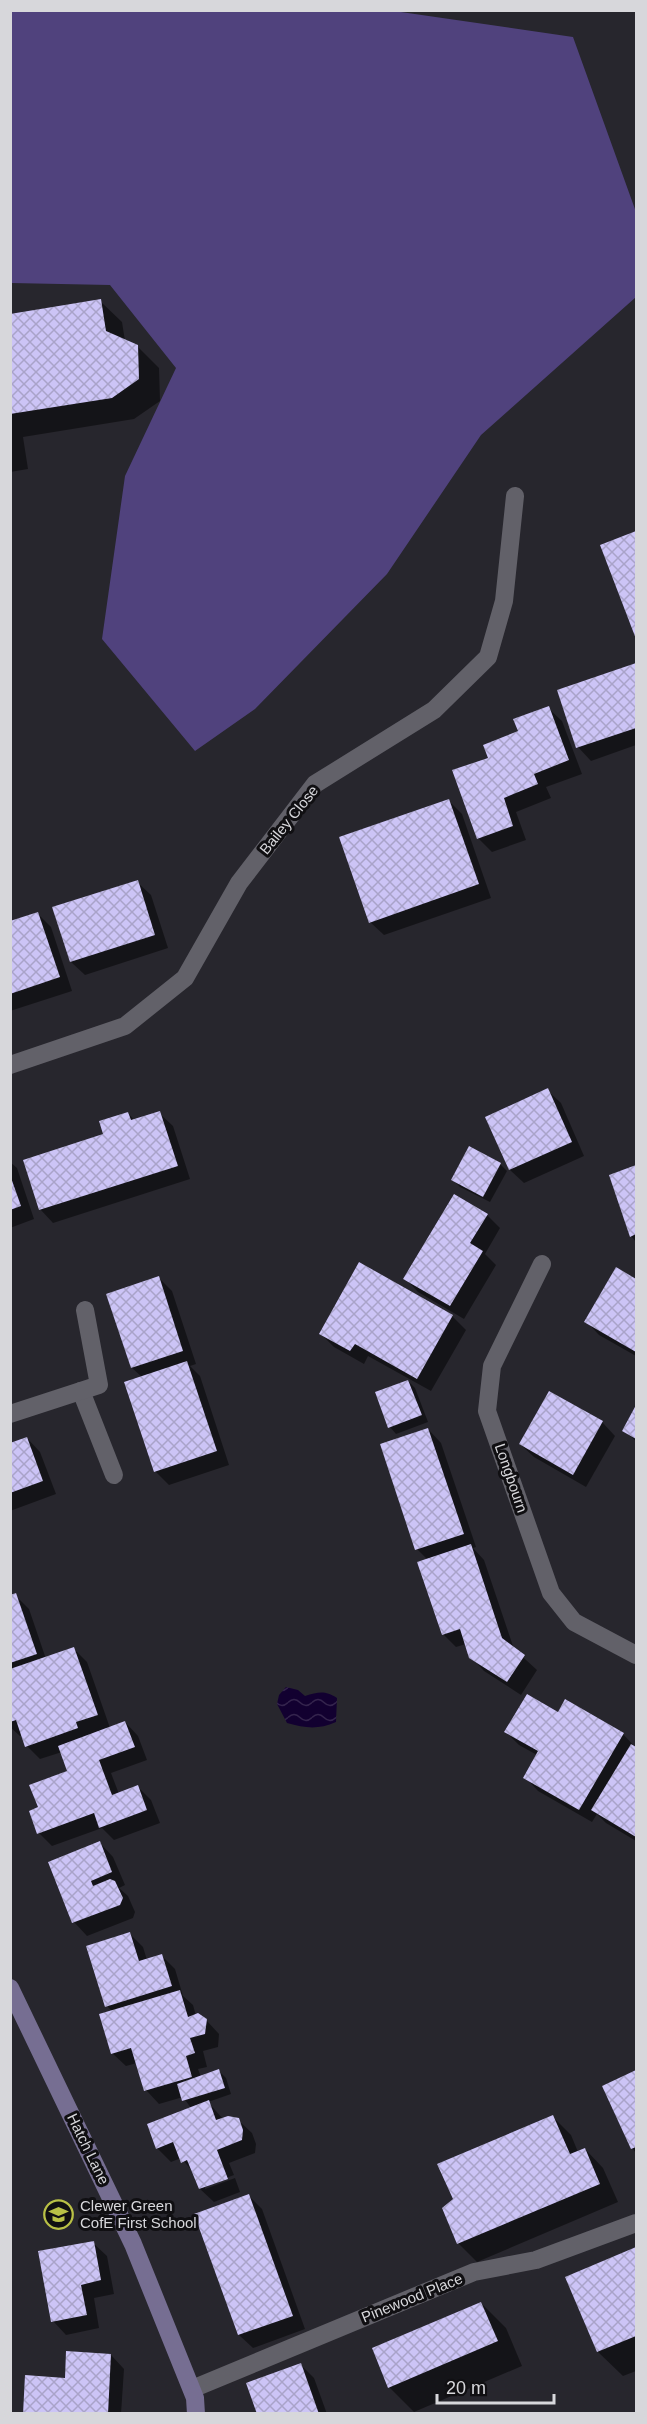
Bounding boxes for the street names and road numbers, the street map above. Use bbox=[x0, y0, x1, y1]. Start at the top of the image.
street label: Bailey Close bbox=[256, 782, 321, 857]
street label: Longbourn bbox=[492, 1441, 531, 1515]
street label: Hatch Lane bbox=[64, 2111, 113, 2187]
street label: Pinewood Place bbox=[359, 2270, 465, 2326]

